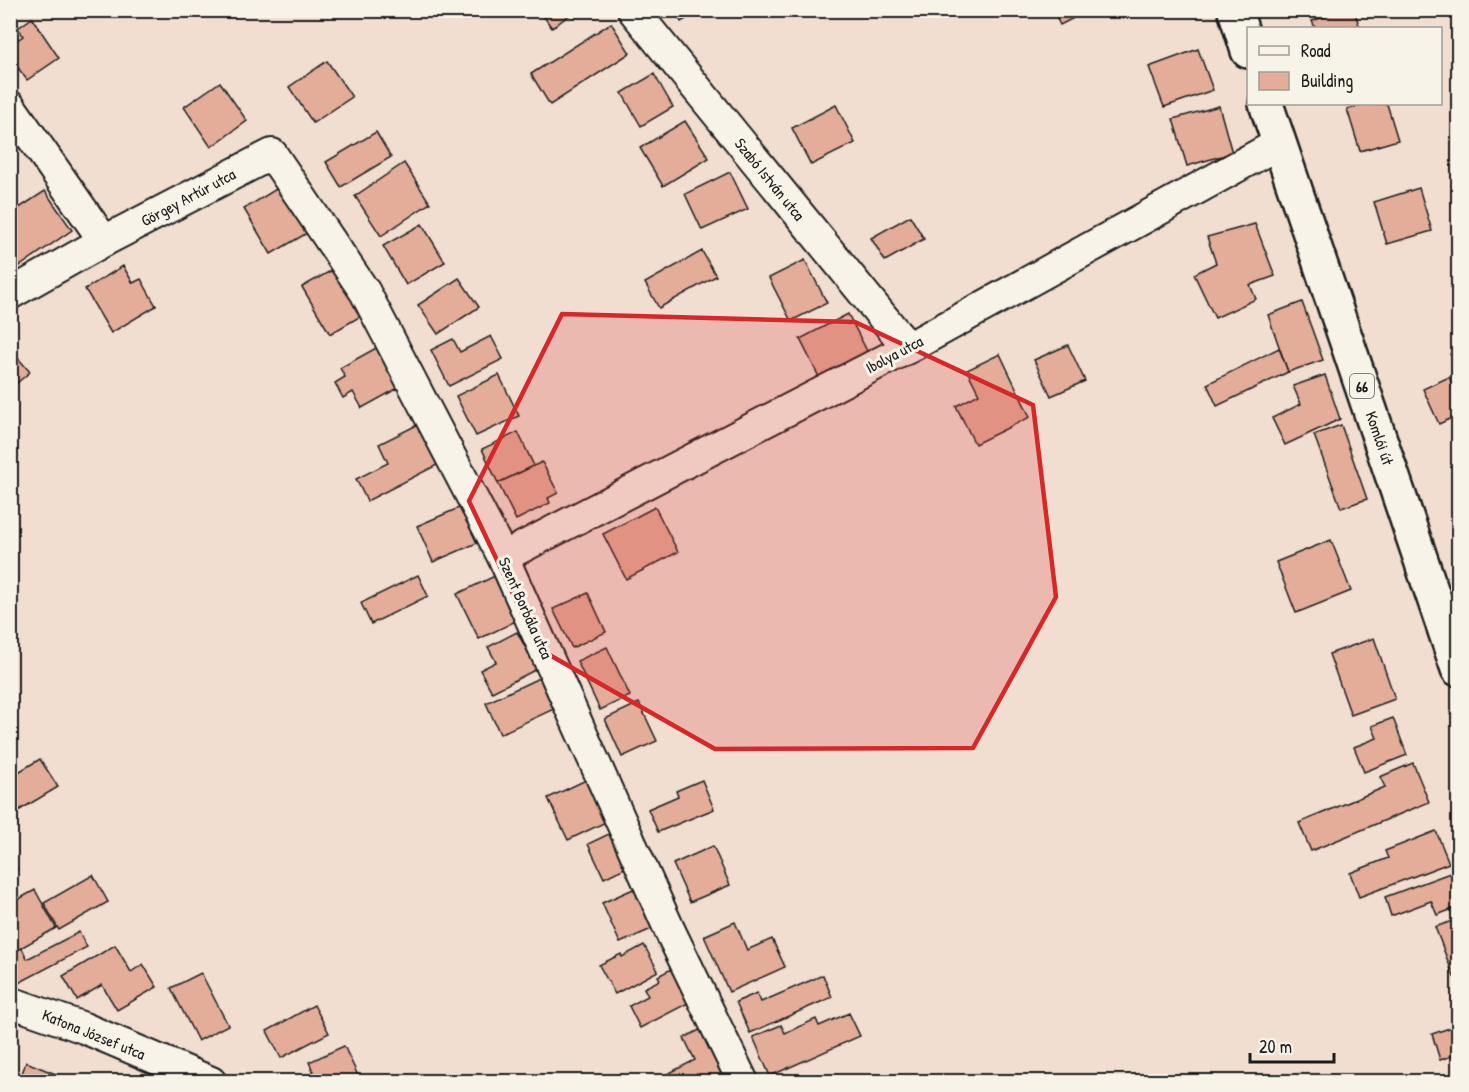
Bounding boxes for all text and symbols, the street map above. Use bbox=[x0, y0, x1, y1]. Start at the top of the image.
legend bbox=[1247, 27, 1442, 105]
text: Road bbox=[1301, 38, 1331, 63]
text: Building bbox=[1301, 68, 1353, 93]
street label: Szabó István utca bbox=[730, 133, 810, 225]
street label: Görgey Artúr utca bbox=[137, 163, 239, 231]
street label: Ibolya utca bbox=[861, 330, 927, 378]
road number: 66 bbox=[1350, 374, 1374, 398]
street label: Komlói út bbox=[1361, 408, 1400, 468]
street label: Szent Borbála utca bbox=[494, 554, 558, 662]
street label: Katona József utca bbox=[39, 1003, 149, 1065]
scale bar bbox=[1250, 1026, 1334, 1064]
text: 20 m bbox=[1259, 1034, 1292, 1059]

